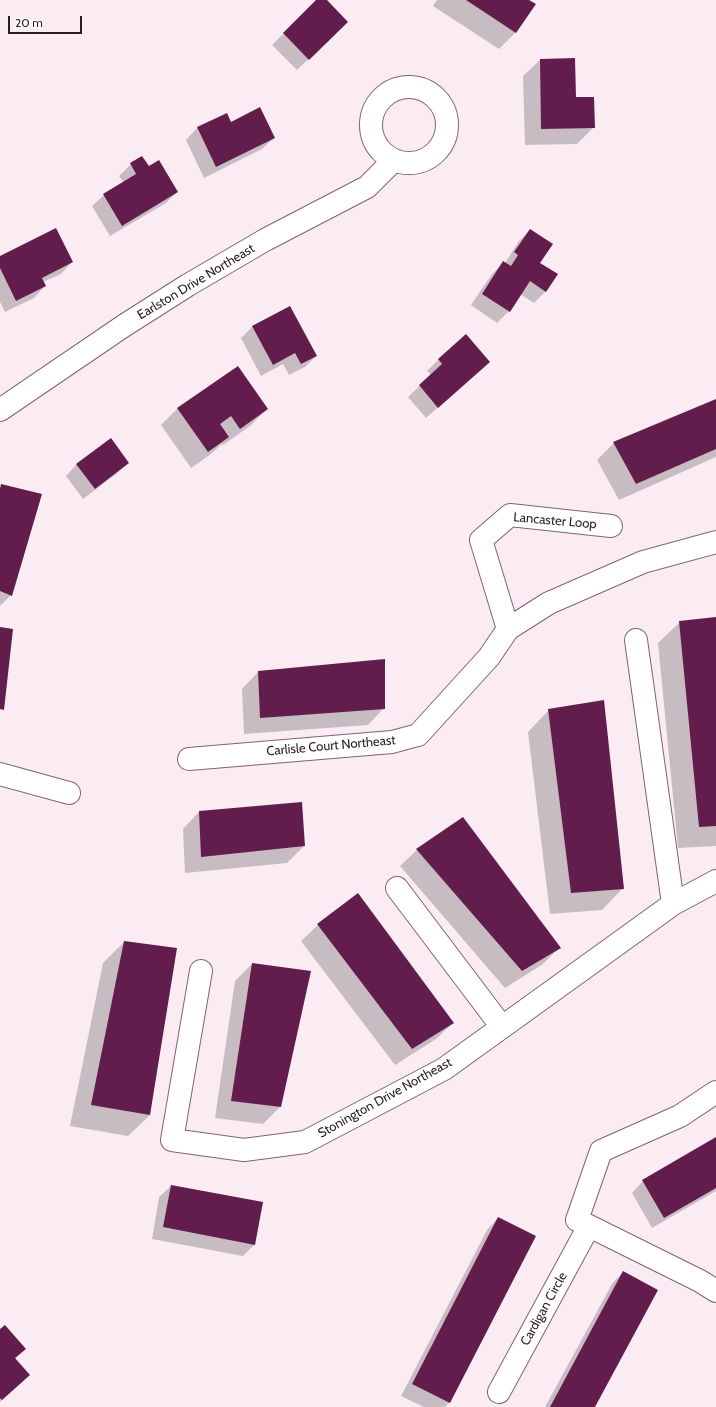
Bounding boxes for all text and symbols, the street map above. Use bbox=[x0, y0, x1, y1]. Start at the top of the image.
scale bar bbox=[10, 8, 84, 34]
text: 20 m bbox=[15, 15, 43, 30]
street label: Earlston Drive Northeast bbox=[135, 241, 257, 323]
street label: Lancaster Loop bbox=[513, 510, 597, 532]
street label: Carlisle Court Northeast bbox=[266, 733, 396, 759]
street label: Stonington Drive Northeast bbox=[315, 1055, 455, 1141]
street label: Cardigan Circle bbox=[517, 1269, 571, 1349]

